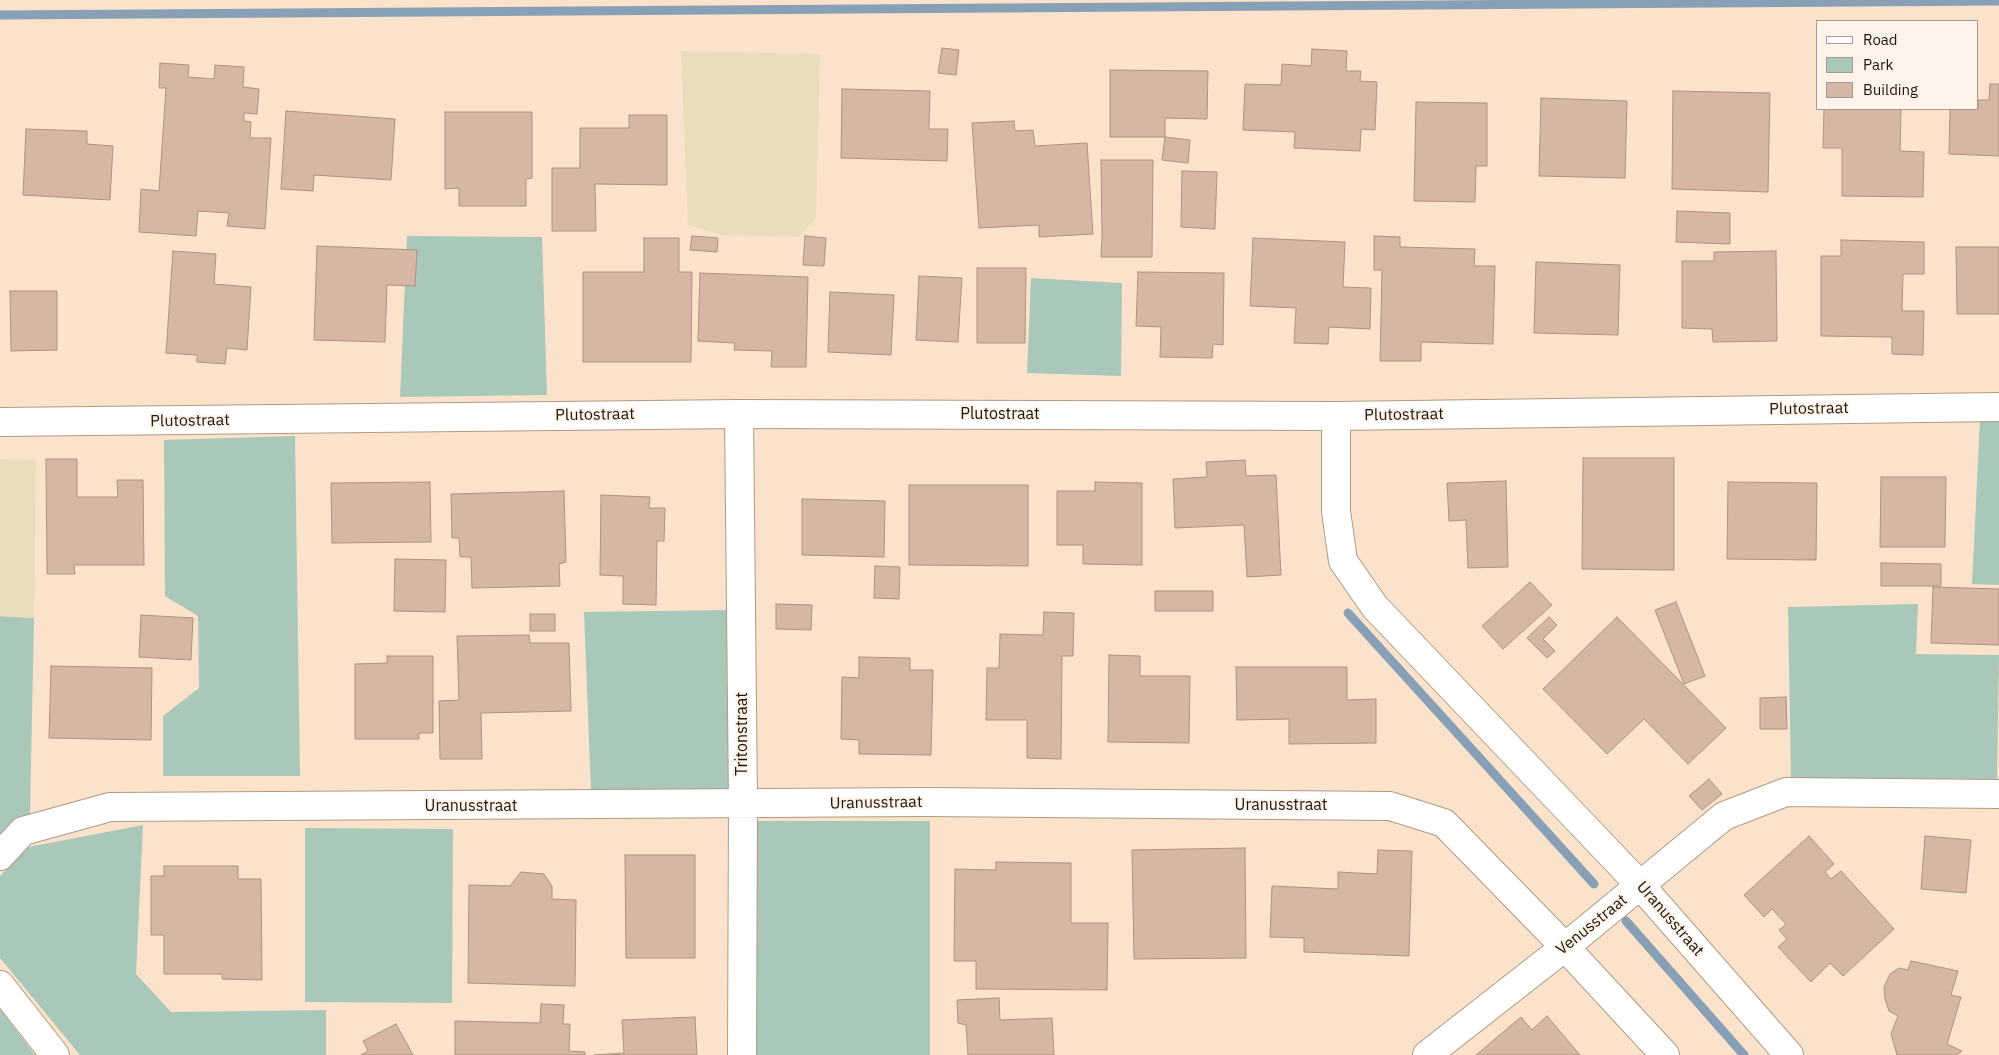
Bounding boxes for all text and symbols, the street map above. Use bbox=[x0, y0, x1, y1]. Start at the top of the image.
legend bbox=[1816, 20, 1979, 110]
text: Road bbox=[1863, 30, 1898, 49]
text: Park bbox=[1863, 55, 1893, 74]
text: Building bbox=[1863, 80, 1918, 99]
street label: Plutostraat bbox=[1769, 399, 1849, 419]
street label: Plutostraat bbox=[960, 404, 1040, 424]
street label: Plutostraat bbox=[555, 405, 635, 425]
street label: Plutostraat bbox=[1364, 405, 1444, 425]
street label: Plutostraat bbox=[150, 411, 230, 431]
street label: Tritonstraat bbox=[732, 692, 752, 776]
street label: Uranusstraat bbox=[829, 793, 923, 813]
street label: Uranusstraat bbox=[1235, 795, 1327, 815]
street label: Uranusstraat bbox=[425, 796, 517, 816]
street label: Uranusstraat bbox=[1632, 878, 1708, 960]
street label: Venusstraat bbox=[1553, 891, 1631, 959]

